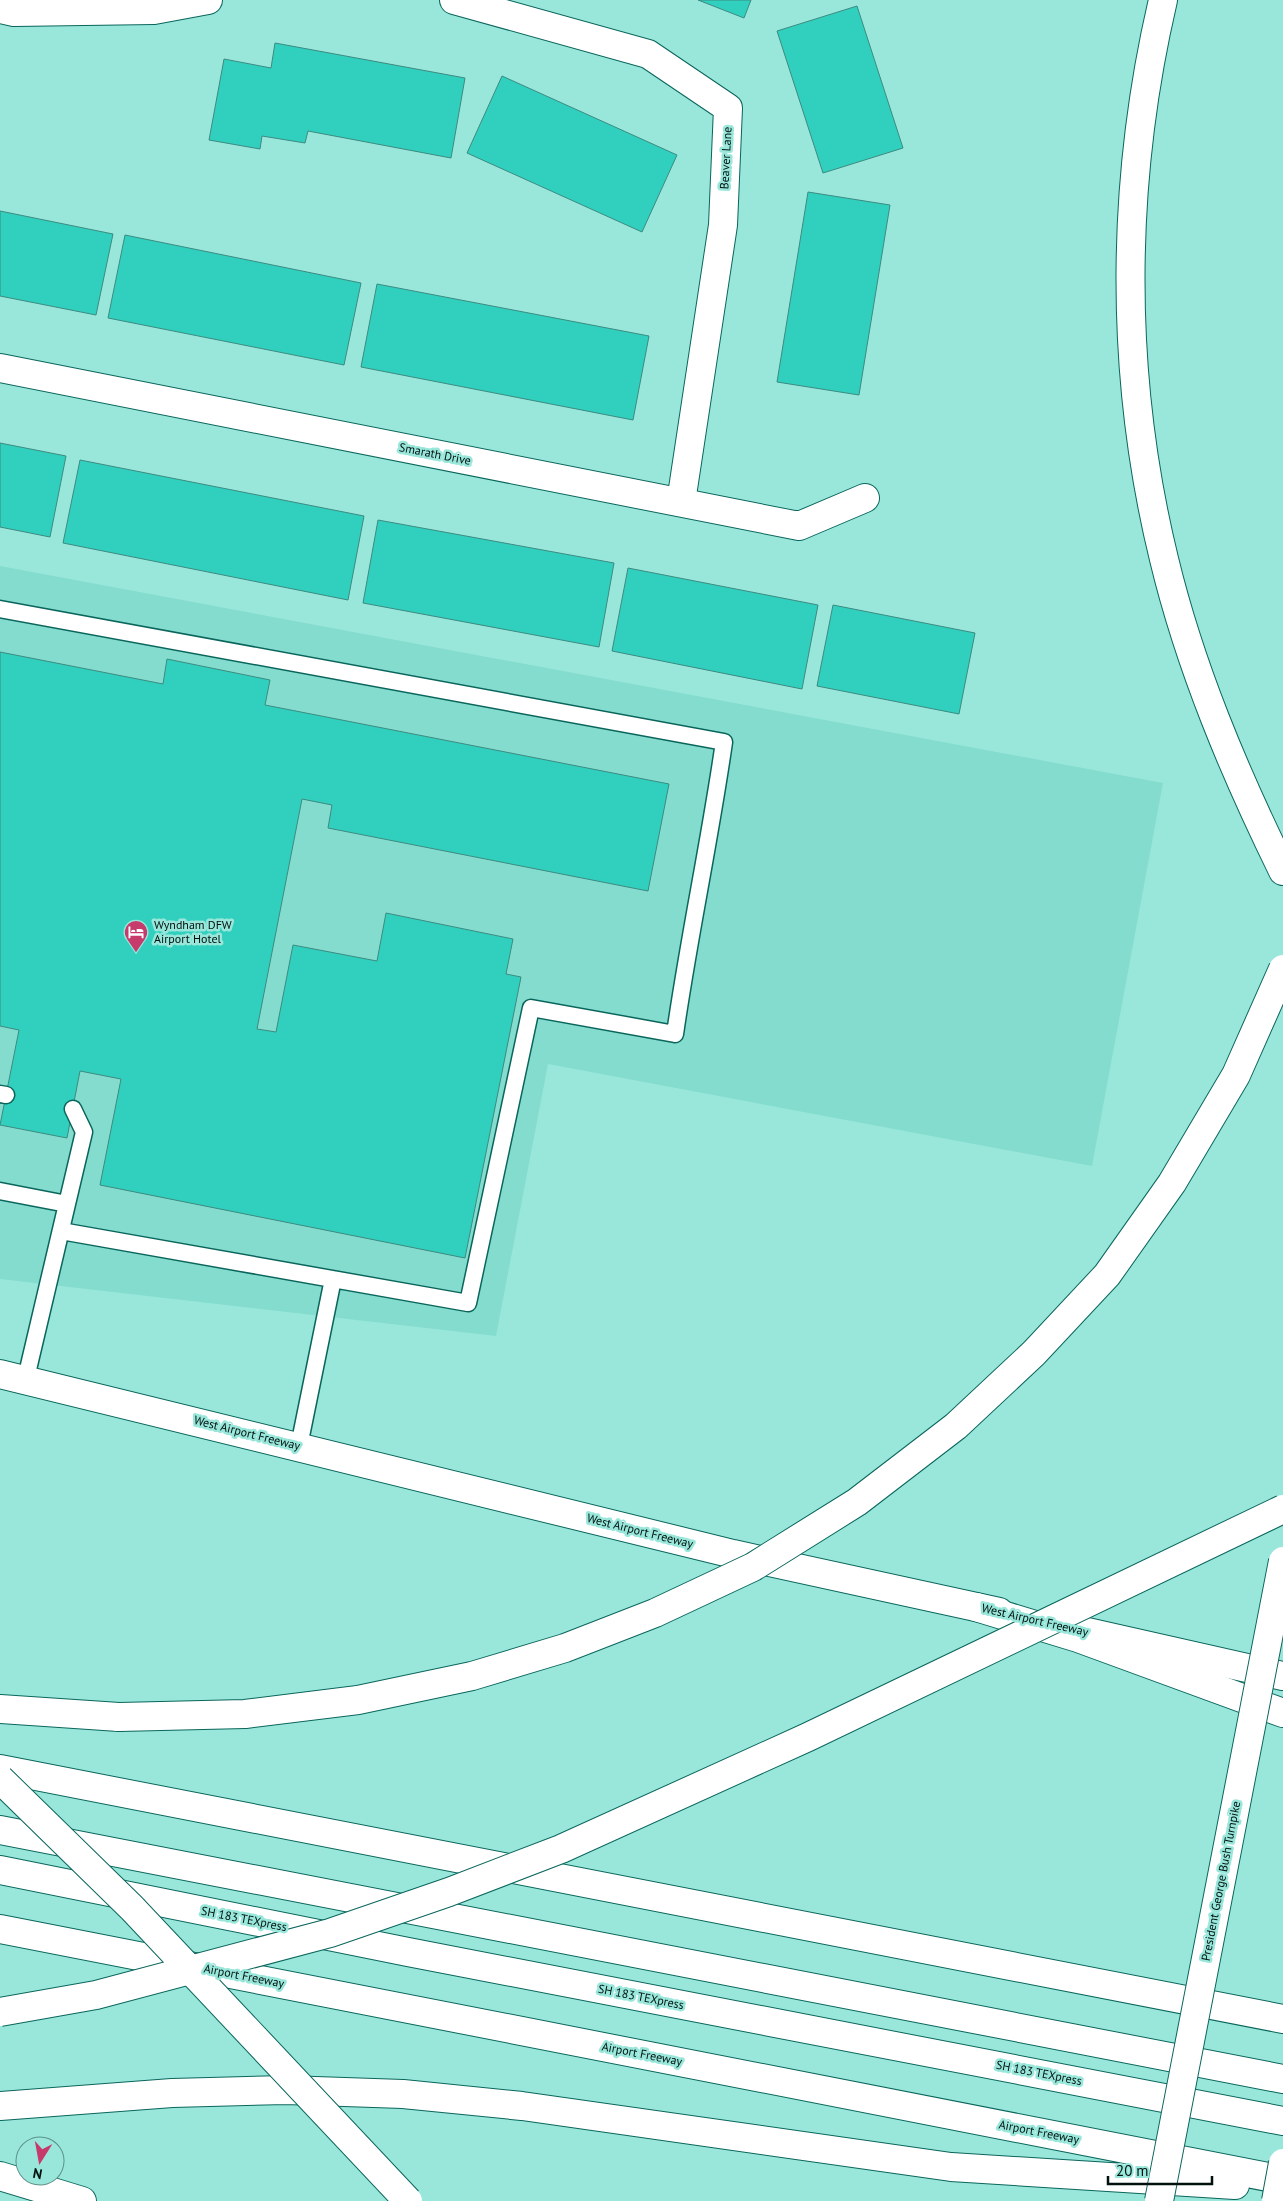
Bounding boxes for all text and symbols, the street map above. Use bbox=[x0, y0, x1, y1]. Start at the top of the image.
street label: Beaver Lane bbox=[716, 126, 735, 190]
street label: Smarath Drive bbox=[398, 439, 472, 468]
place label: Wyndham DFW Airport Hotel bbox=[154, 917, 232, 946]
hotel icon: Wyndham DFW Airport Hotel bbox=[123, 919, 149, 953]
street label: West Airport Freeway bbox=[192, 1412, 302, 1453]
street label: West Airport Freeway bbox=[585, 1510, 695, 1551]
street label: West Airport Freeway bbox=[980, 1600, 1090, 1639]
street label: President George Bush Turnpike bbox=[1198, 1800, 1243, 1962]
street label: SH 183 TEXpress bbox=[200, 1903, 288, 1934]
street label: Airport Freeway bbox=[203, 1960, 286, 1991]
street label: SH 183 TEXpress bbox=[597, 1981, 685, 2012]
street label: Airport Freeway bbox=[601, 2038, 684, 2069]
street label: SH 183 TEXpress bbox=[995, 2057, 1083, 2088]
street label: Airport Freeway bbox=[998, 2116, 1081, 2147]
north arrow bbox=[15, 2136, 65, 2186]
scale bar bbox=[1108, 2154, 1212, 2186]
text: 20 m bbox=[1116, 2161, 1149, 2180]
text: N bbox=[31, 2164, 44, 2183]

